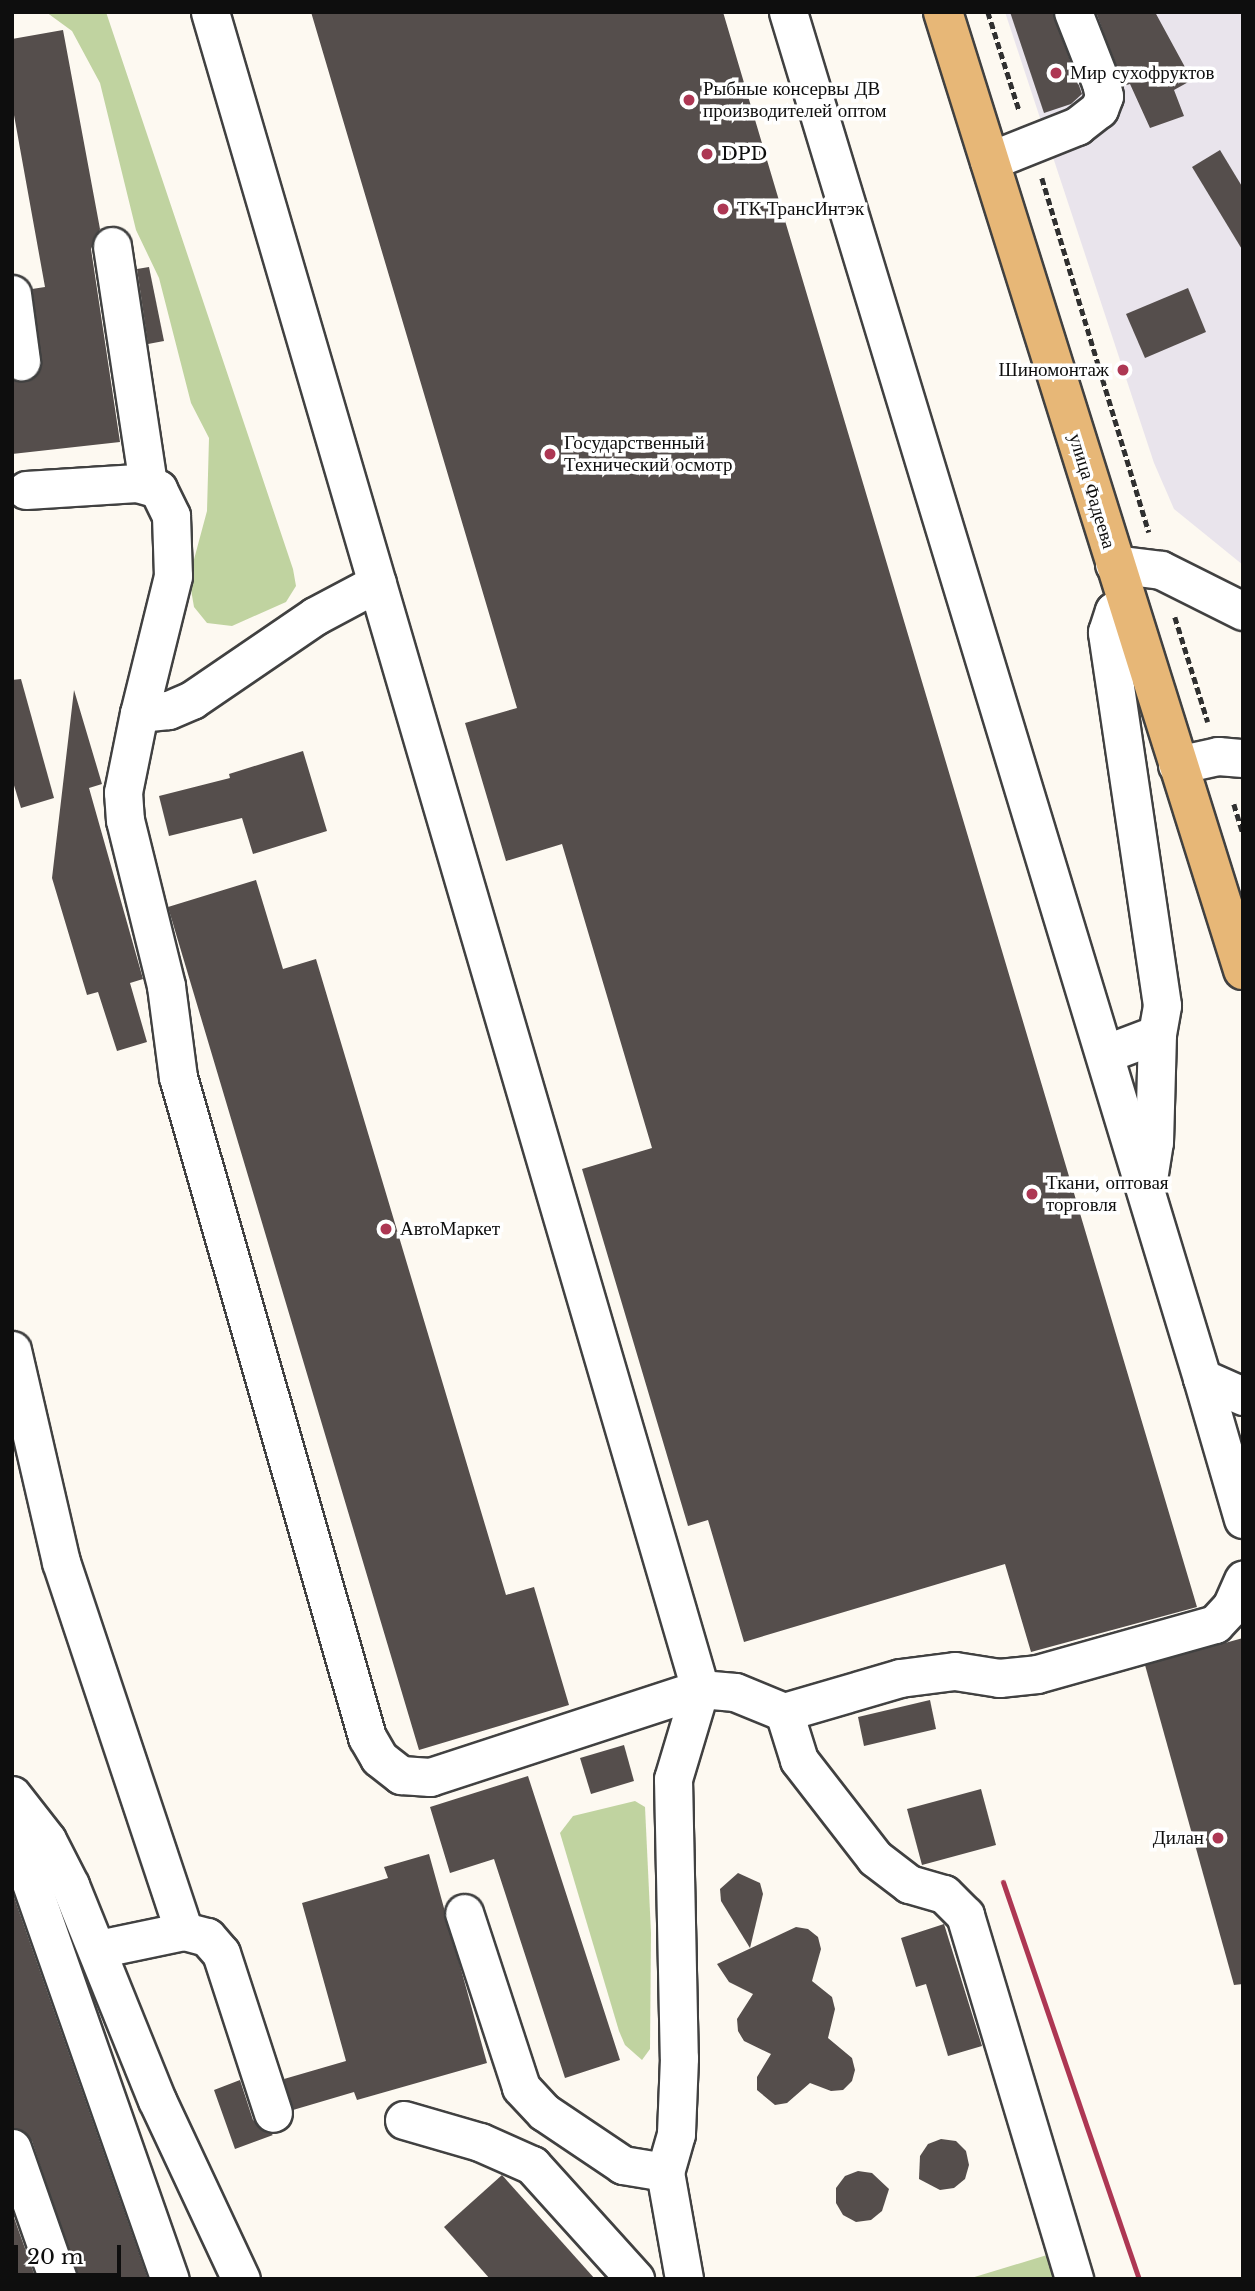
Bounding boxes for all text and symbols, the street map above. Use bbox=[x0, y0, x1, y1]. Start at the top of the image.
place label: Мир сухофруктов bbox=[1070, 62, 1215, 84]
marker: Мир сухофруктов bbox=[1048, 65, 1064, 81]
place label: Рыбные консервы ДВ производителей оптом bbox=[703, 78, 887, 122]
marker: Рыбные консервы ДВ производителей оптом bbox=[681, 92, 697, 108]
place label: DPD bbox=[721, 143, 767, 165]
marker: DPD bbox=[699, 146, 715, 162]
place label: ТК ТрансИнтэк bbox=[737, 198, 864, 220]
marker: ТК ТрансИнтэк bbox=[715, 201, 731, 217]
place label: Шиномонтаж bbox=[999, 359, 1109, 381]
marker: Шиномонтаж bbox=[1115, 362, 1131, 378]
street label: улица Фадеева bbox=[1064, 431, 1120, 551]
place label: Государственный Технический осмотр bbox=[564, 432, 733, 476]
marker: Государственный Технический осмотр bbox=[542, 446, 558, 462]
place label: Ткани, оптовая торговля bbox=[1046, 1172, 1169, 1216]
marker: Ткани, оптовая торговля bbox=[1024, 1186, 1040, 1202]
place label: АвтоМаркет bbox=[400, 1218, 500, 1240]
marker: АвтоМаркет bbox=[378, 1221, 394, 1237]
place label: Дилан bbox=[1153, 1827, 1204, 1849]
marker: Дилан bbox=[1210, 1830, 1226, 1846]
scale bar bbox=[18, 2232, 124, 2276]
text: 20 m bbox=[27, 2244, 84, 2270]

